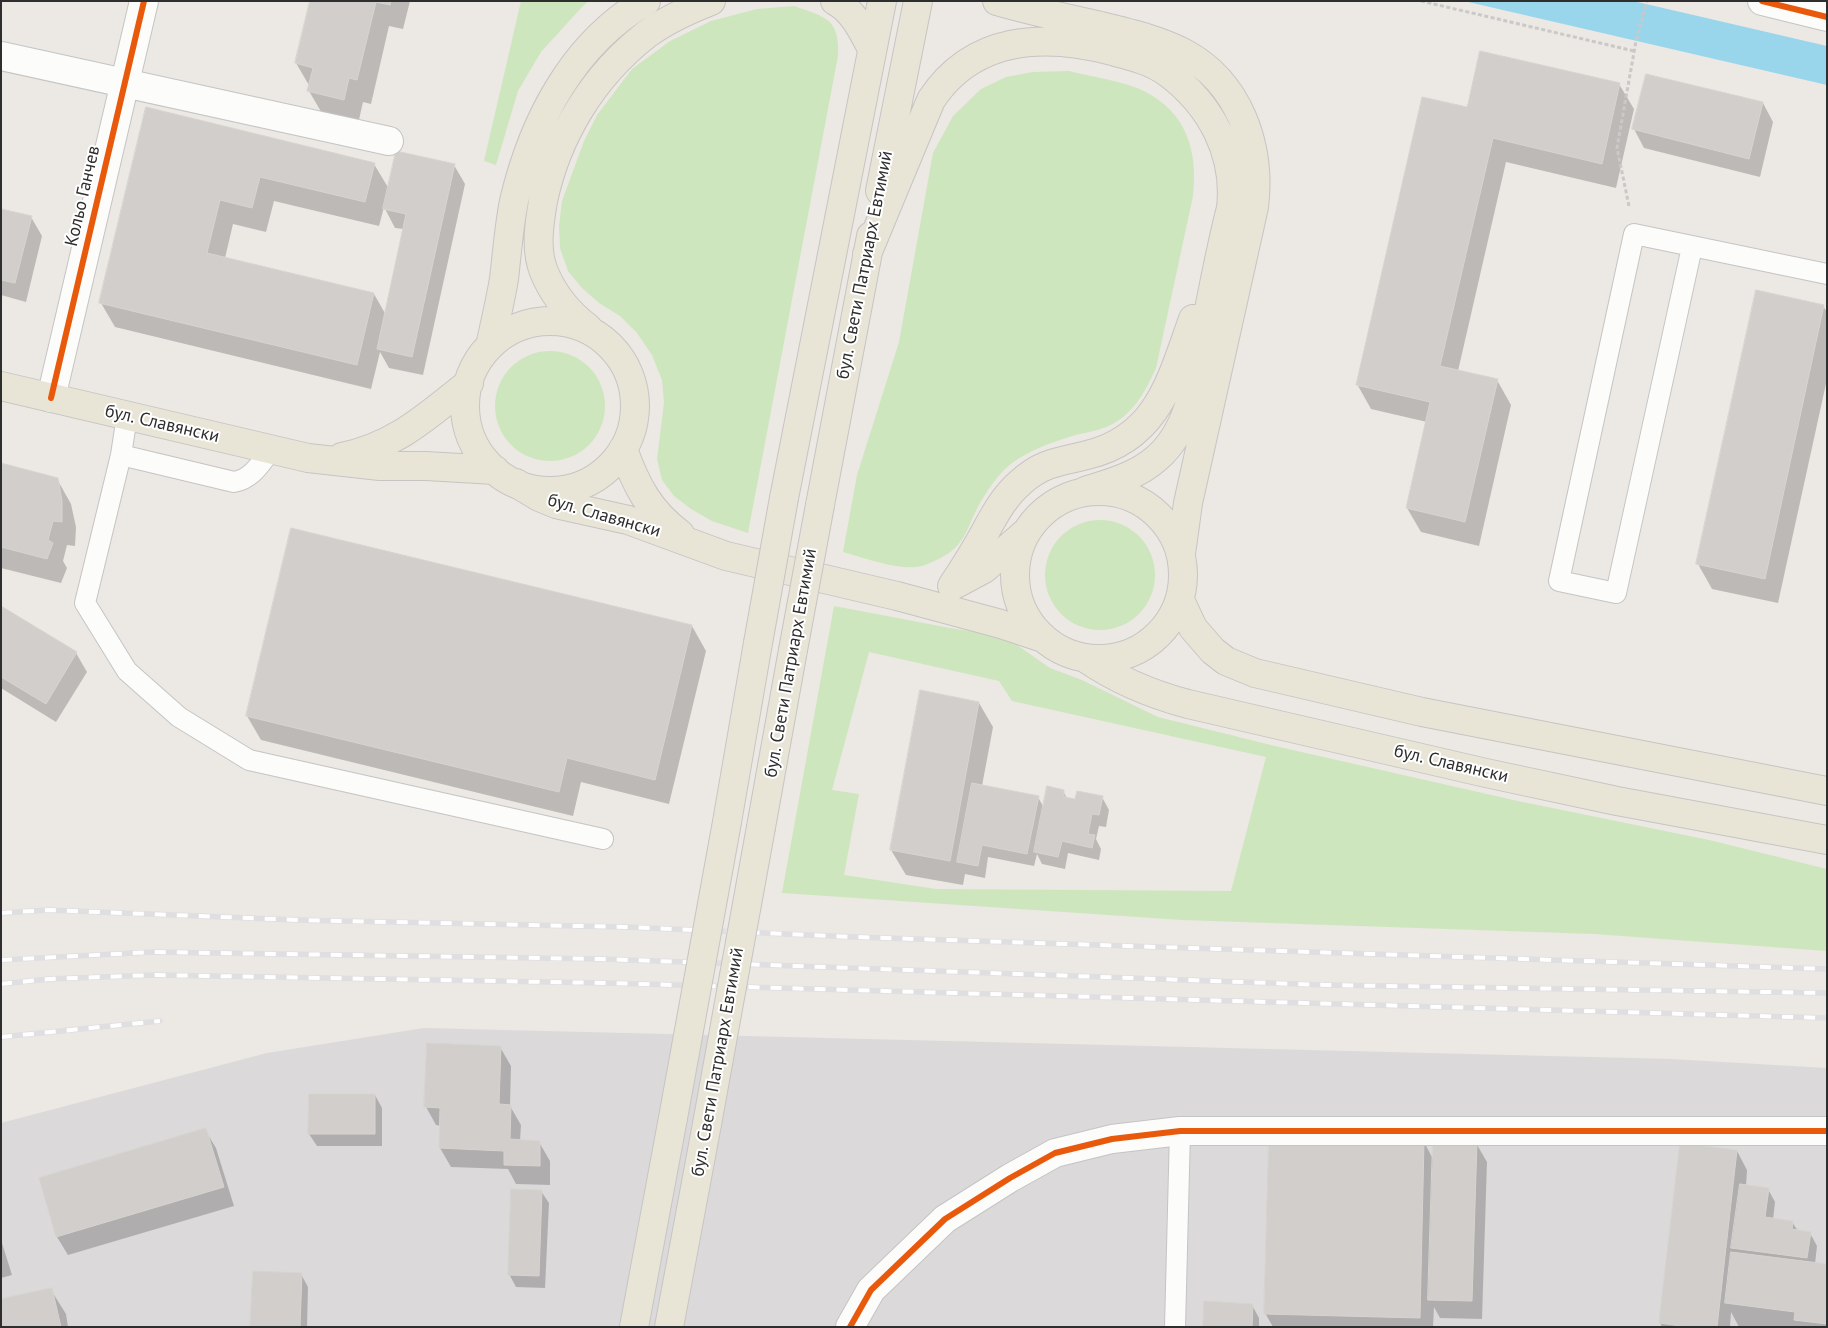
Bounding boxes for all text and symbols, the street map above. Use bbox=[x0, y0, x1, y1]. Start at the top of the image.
street label: Кольо Ганчев bbox=[61, 144, 105, 248]
street label: бул. Свети Патриарх Евтимий bbox=[832, 149, 898, 381]
street label: бул. Славянски bbox=[103, 400, 221, 448]
street label: бул. Славянски bbox=[545, 490, 663, 542]
street label: бул. Свети Патриарх Евтимий bbox=[760, 547, 822, 779]
street label: бул. Славянски bbox=[1392, 740, 1510, 788]
street label: бул. Свети Патриарх Евтимий bbox=[687, 946, 749, 1178]

